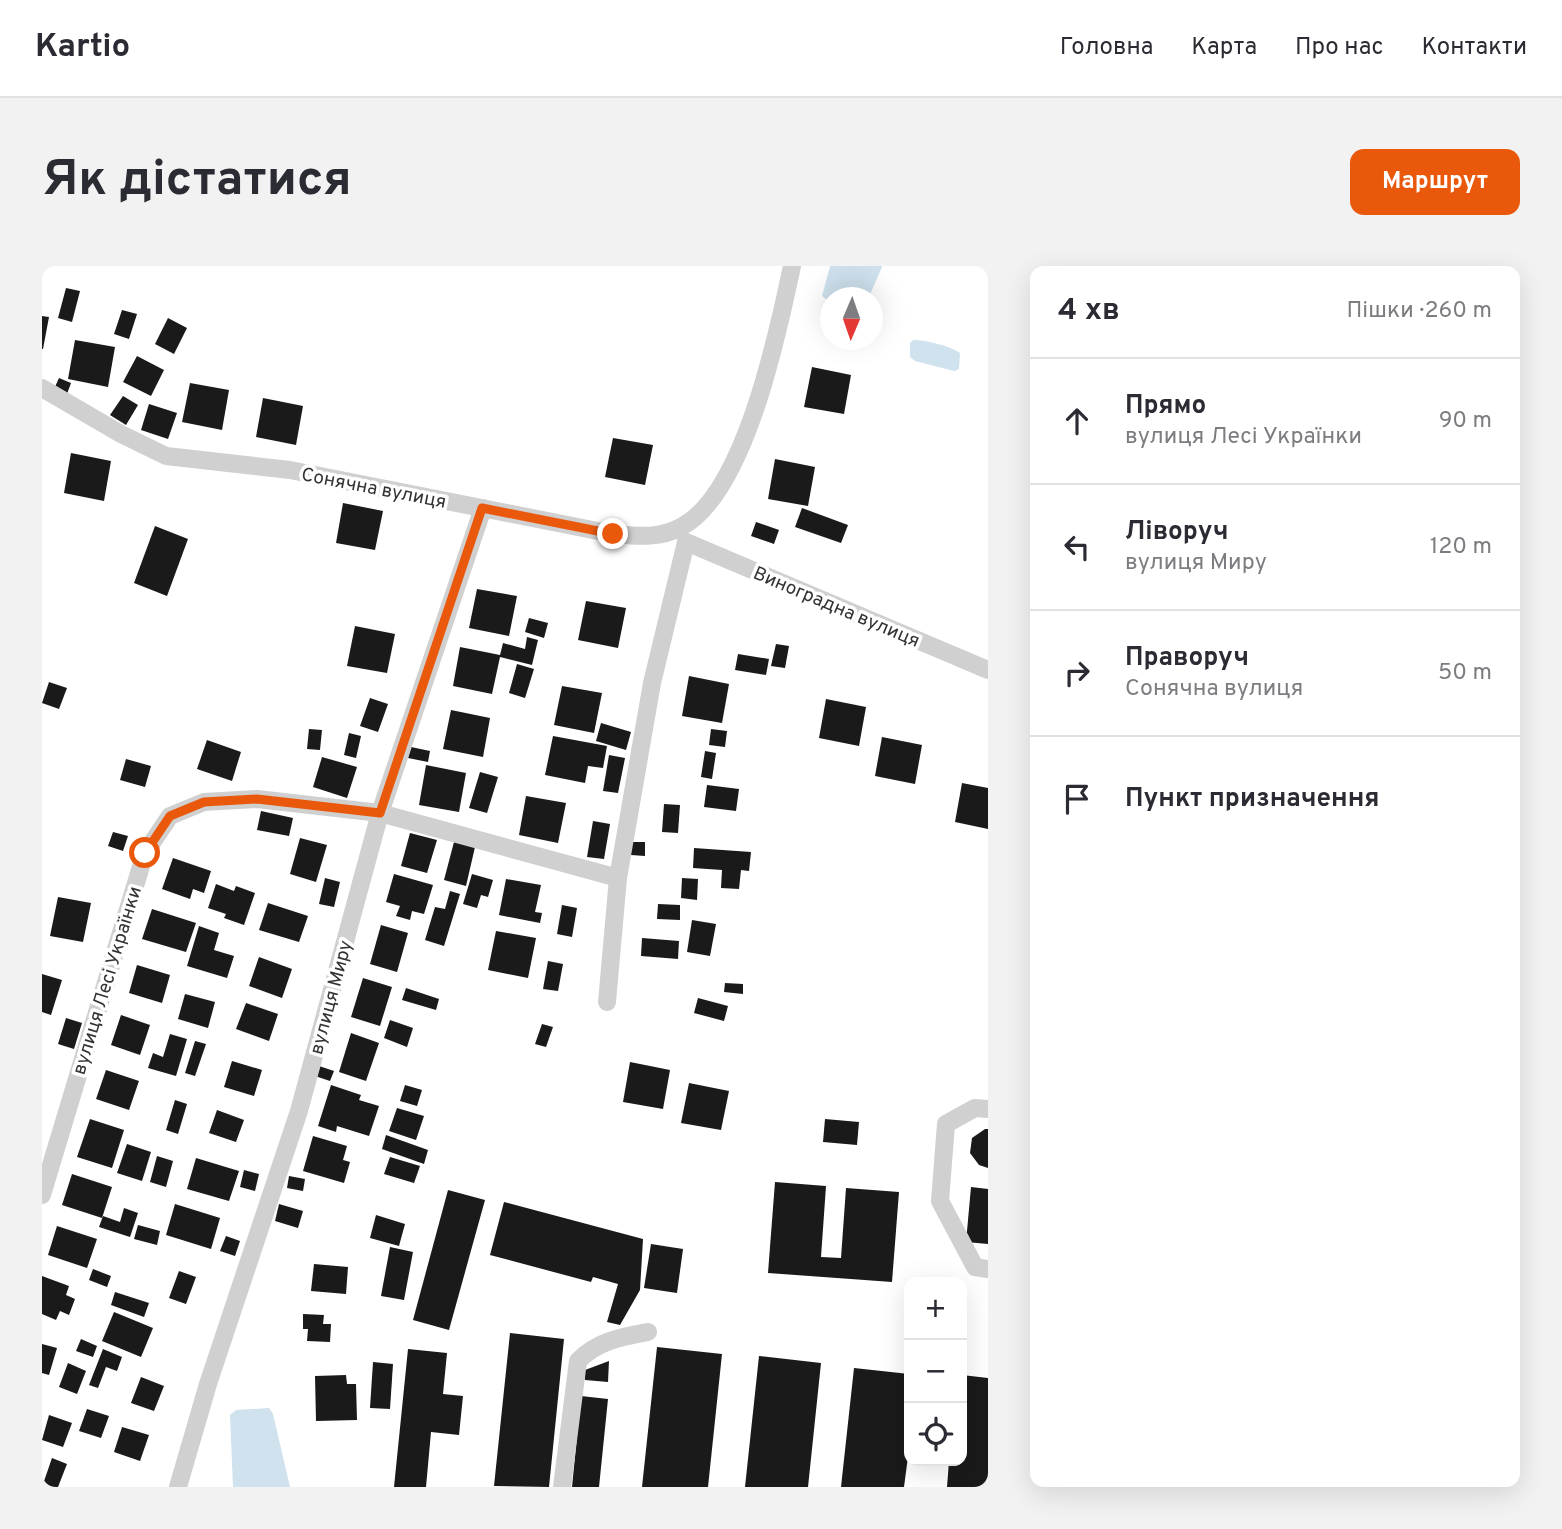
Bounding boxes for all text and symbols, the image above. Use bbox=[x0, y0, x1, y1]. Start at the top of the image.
text: Kartio bbox=[35, 27, 130, 69]
text: Головна bbox=[1060, 33, 1153, 63]
text: Карта bbox=[1191, 33, 1257, 63]
text: Про нас bbox=[1295, 33, 1383, 63]
text: Контакти bbox=[1421, 33, 1527, 63]
button: Маршрут bbox=[1350, 149, 1520, 215]
text: Як дістатися bbox=[42, 151, 352, 213]
north arrow bbox=[820, 287, 883, 350]
text: 4 хв bbox=[1058, 293, 1120, 330]
text: Пішки · 260 m bbox=[1346, 297, 1492, 326]
text: Прямо bbox=[1125, 390, 1206, 423]
icon: ahead bbox=[1058, 402, 1096, 440]
text: 90 m bbox=[1439, 407, 1492, 436]
text: вулиця Лесі Українки bbox=[1125, 423, 1362, 452]
street label: Сонячна вулиця bbox=[299, 463, 448, 515]
text: Ліворуч bbox=[1125, 516, 1228, 549]
route end bbox=[597, 518, 628, 549]
icon: left bbox=[1058, 528, 1096, 566]
text: 120 m bbox=[1430, 533, 1492, 562]
text: вулиця Миру bbox=[1125, 549, 1267, 578]
street label: Виноградна вулиця bbox=[749, 562, 923, 654]
text: Праворуч bbox=[1125, 642, 1249, 675]
icon: right bbox=[1058, 654, 1096, 692]
text: 50 m bbox=[1438, 659, 1492, 688]
text: Сонячна вулиця bbox=[1125, 675, 1303, 704]
icon: arrive bbox=[1058, 780, 1096, 818]
text: Пункт призначення bbox=[1125, 783, 1379, 816]
route start bbox=[129, 837, 160, 868]
street label: вулиця Лесі Українки bbox=[68, 883, 148, 1078]
street label: вулиця Миру bbox=[305, 938, 359, 1057]
map controls bbox=[904, 1277, 967, 1466]
button: + bbox=[904, 1277, 967, 1340]
button: − bbox=[904, 1340, 967, 1403]
button: locate bbox=[904, 1403, 967, 1466]

